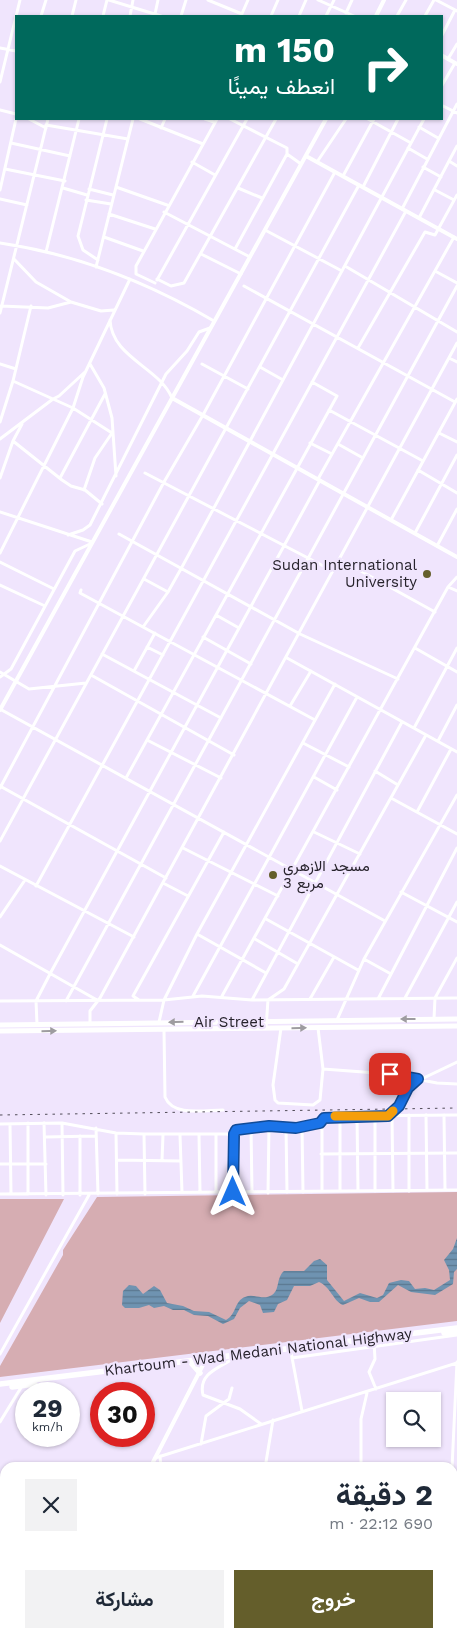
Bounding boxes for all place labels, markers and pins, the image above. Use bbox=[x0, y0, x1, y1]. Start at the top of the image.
place label: Sudan International University bbox=[272, 556, 417, 591]
marker: Sudan International University bbox=[421, 568, 433, 580]
place label: مسجد الازهري مربع 3 bbox=[283, 857, 370, 894]
marker: مسجد الازهري مربع 3 bbox=[267, 869, 279, 881]
pin bbox=[369, 1053, 411, 1095]

